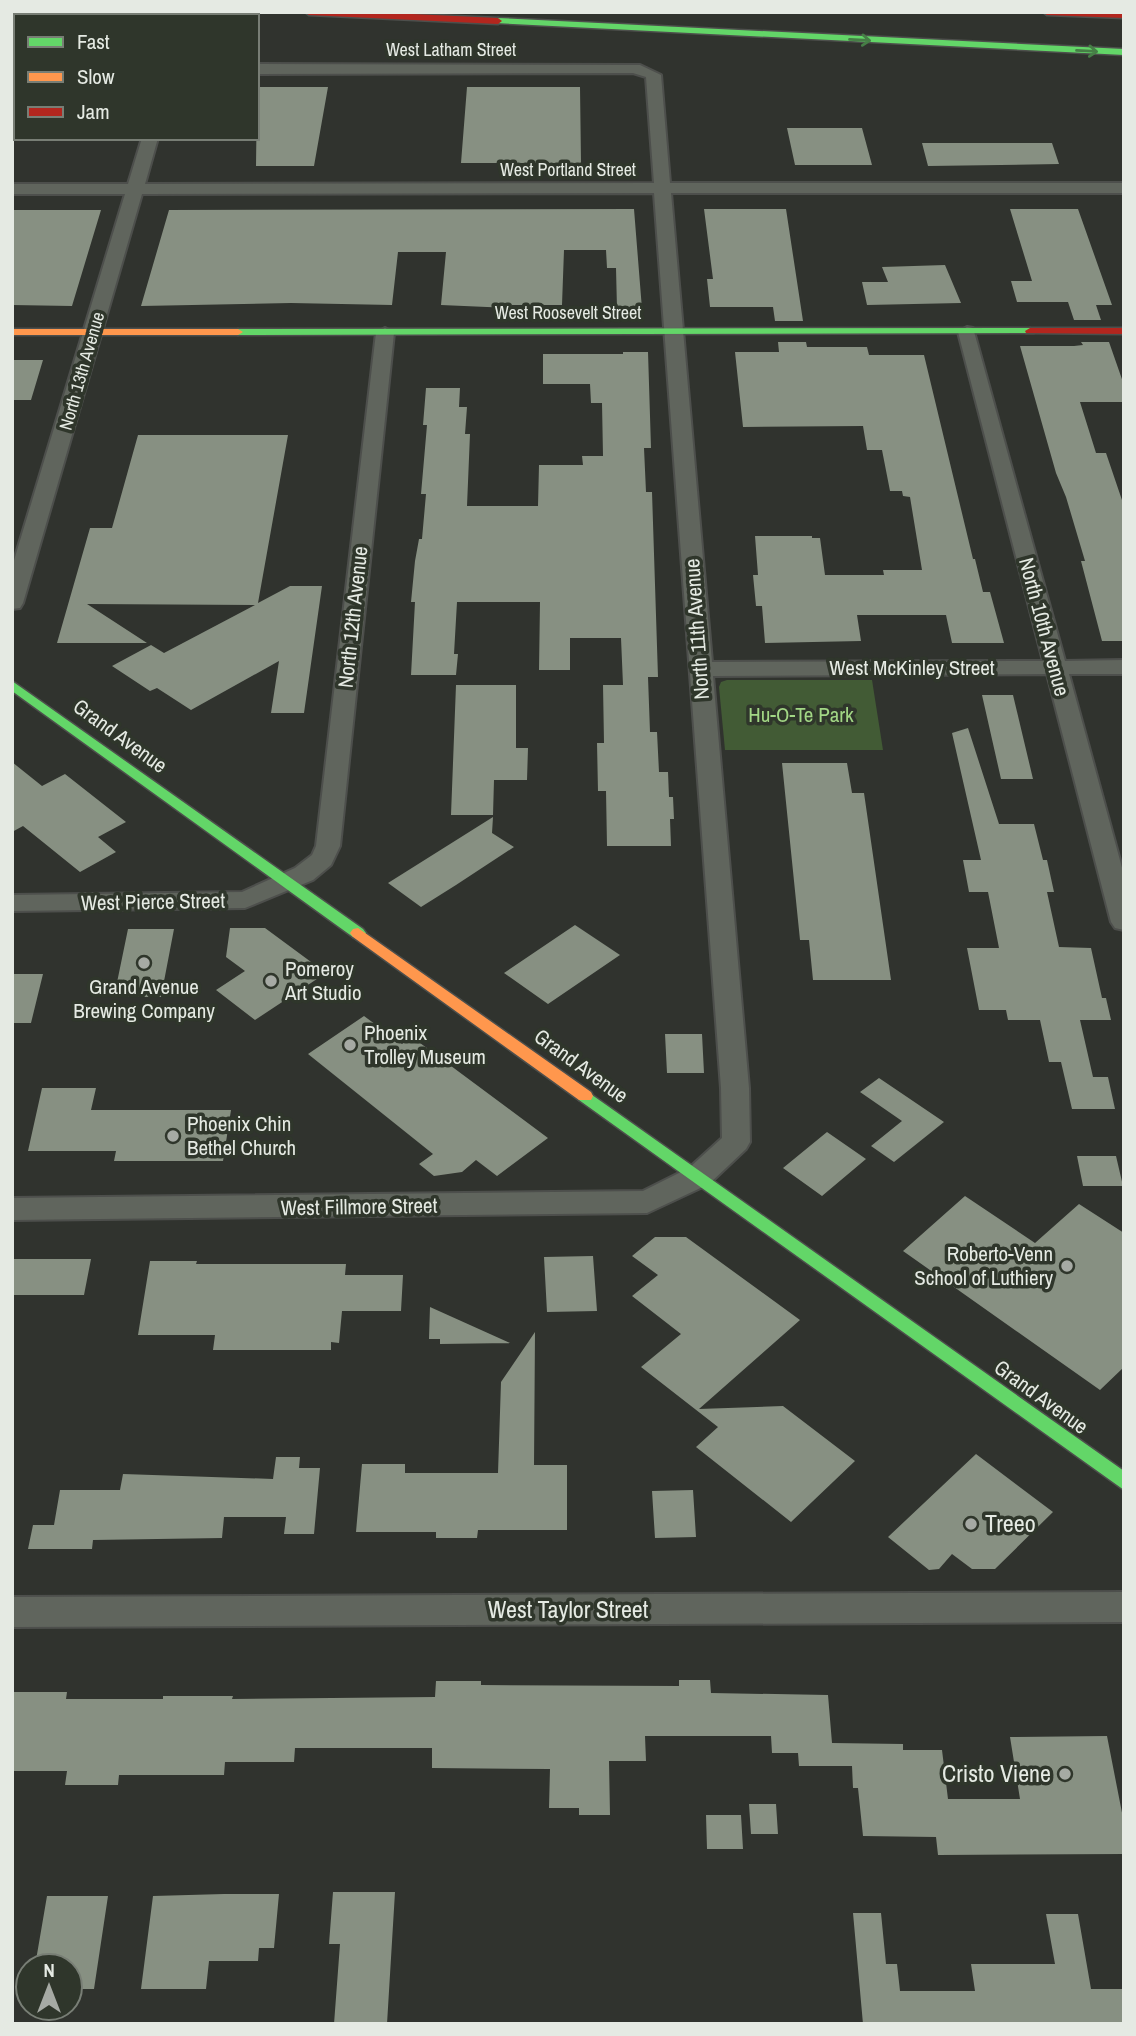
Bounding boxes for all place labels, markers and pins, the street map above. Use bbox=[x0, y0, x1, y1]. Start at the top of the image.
place label: Pomeroy Art Studio bbox=[284, 954, 362, 1007]
marker: Grand Avenue Brewing Company bbox=[136, 955, 152, 971]
place label: Grand Avenue Brewing Company bbox=[73, 972, 215, 1025]
marker: Pomeroy Art Studio bbox=[263, 973, 279, 989]
place label: Phoenix Trolley Museum bbox=[364, 1018, 486, 1071]
marker: Phoenix Trolley Museum bbox=[342, 1037, 358, 1053]
place label: Phoenix Chin Bethel Church bbox=[187, 1109, 296, 1162]
marker: Phoenix Chin Bethel Church bbox=[165, 1128, 181, 1144]
place label: Roberto-Venn School of Luthiery bbox=[914, 1239, 1053, 1292]
marker: Roberto-Venn School of Luthiery bbox=[1059, 1258, 1075, 1274]
place label: Treeo bbox=[985, 1507, 1036, 1539]
marker: Treeo bbox=[963, 1516, 979, 1532]
place label: Cristo Viene bbox=[942, 1757, 1051, 1789]
marker: Cristo Viene bbox=[1057, 1766, 1073, 1782]

